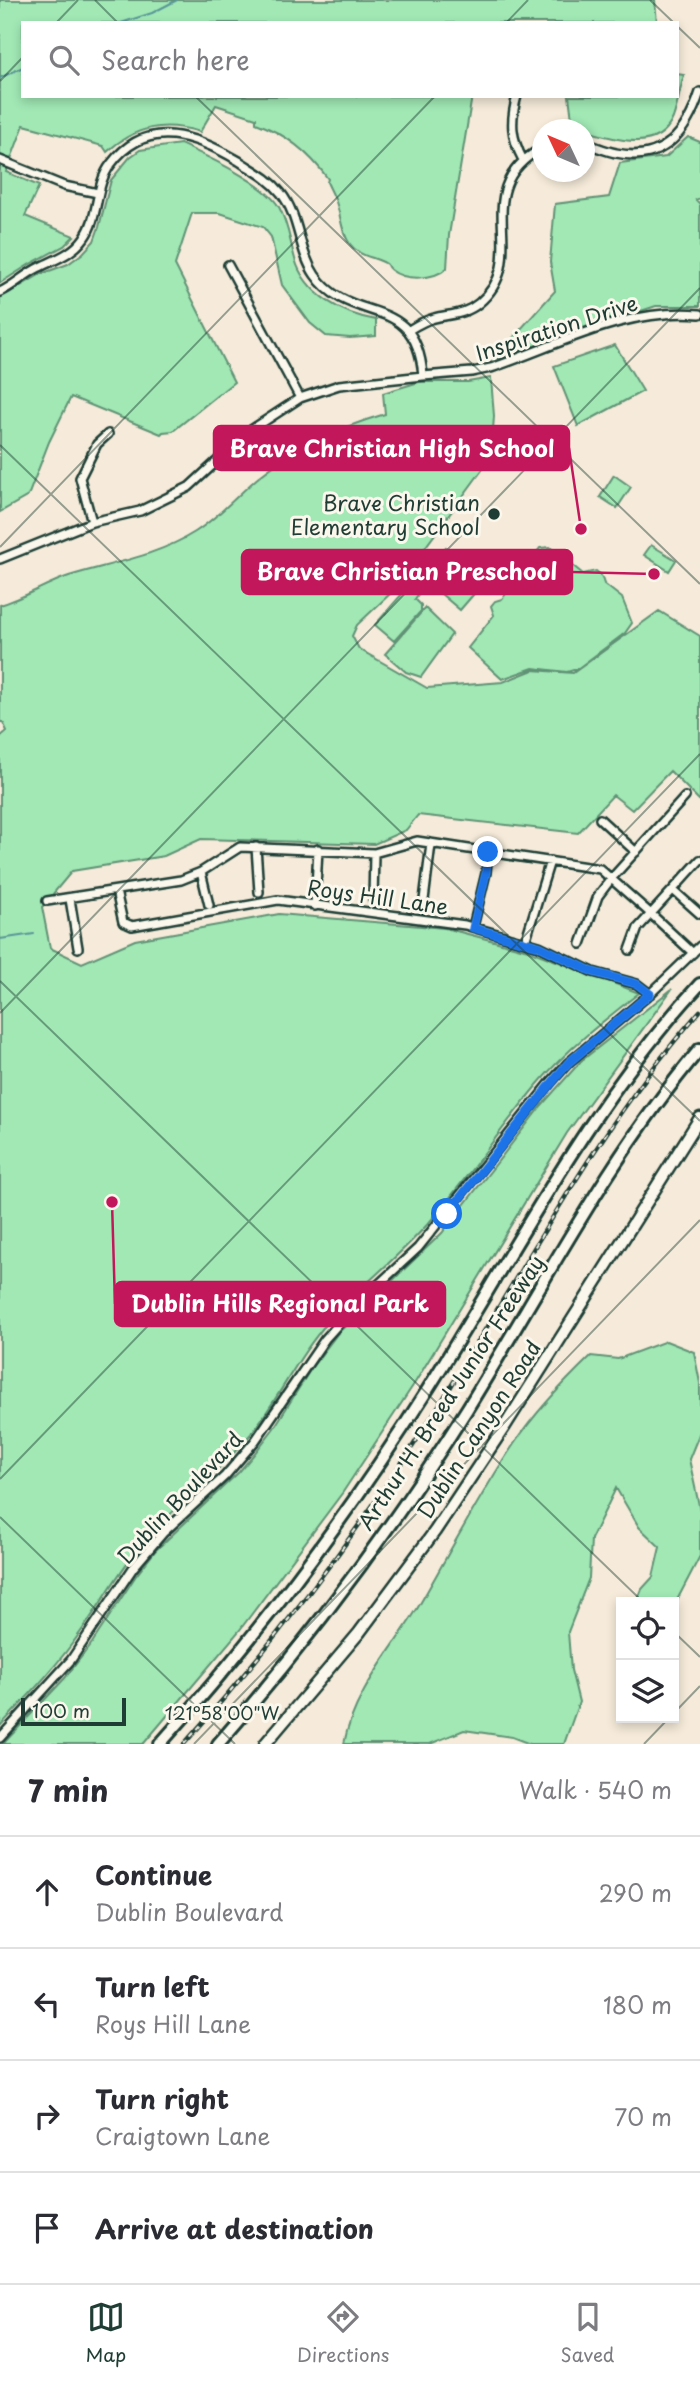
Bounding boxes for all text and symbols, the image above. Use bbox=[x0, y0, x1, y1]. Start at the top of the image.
search box bbox=[21, 21, 679, 98]
text: Search here bbox=[101, 40, 250, 79]
icon: search bbox=[45, 41, 83, 79]
north arrow bbox=[532, 119, 595, 182]
street label: Inspiration Drive bbox=[471, 286, 641, 368]
callout: Brave Christian High School bbox=[214, 426, 569, 470]
text: Brave Christian High School bbox=[230, 430, 554, 465]
place label: Brave Christian Elementary School bbox=[291, 486, 480, 542]
marker: Brave Christian Elementary School bbox=[486, 506, 502, 522]
callout: Brave Christian Preschool bbox=[242, 550, 572, 594]
text: Brave Christian Preschool bbox=[257, 553, 557, 588]
route end bbox=[472, 836, 503, 867]
street label: Roys Hill Lane bbox=[305, 870, 451, 922]
route start bbox=[431, 1198, 462, 1229]
street label: Arthur H. Breed Junior Freeway bbox=[349, 1248, 551, 1536]
callout: Dublin Hills Regional Park bbox=[115, 1282, 445, 1326]
text: Dublin Hills Regional Park bbox=[131, 1285, 430, 1320]
street label: Dublin Canyon Road bbox=[408, 1333, 548, 1525]
street label: Dublin Boulevard bbox=[109, 1423, 249, 1571]
map controls bbox=[616, 1597, 679, 1723]
button: locate bbox=[616, 1597, 679, 1660]
button: layers bbox=[616, 1660, 679, 1723]
scale bar bbox=[21, 1695, 126, 1727]
text: 100 m bbox=[32, 1696, 90, 1724]
text: 121°58'00"W bbox=[165, 1699, 280, 1726]
text: 7 min bbox=[28, 1767, 109, 1812]
text: Walk · 540 m bbox=[519, 1772, 672, 1807]
text: Continue bbox=[95, 1855, 212, 1894]
icon: ahead bbox=[28, 1873, 66, 1911]
text: 290 m bbox=[599, 1875, 672, 1910]
text: Dublin Boulevard bbox=[95, 1894, 283, 1929]
text: Turn left bbox=[95, 1967, 210, 2006]
icon: left bbox=[28, 1985, 66, 2023]
text: 180 m bbox=[603, 1987, 672, 2022]
text: Roys Hill Lane bbox=[95, 2006, 251, 2041]
text: Turn right bbox=[95, 2079, 229, 2118]
icon: right bbox=[28, 2097, 66, 2135]
text: 70 m bbox=[614, 2099, 672, 2134]
text: Craigtown Lane bbox=[95, 2118, 270, 2153]
icon: arrive bbox=[28, 2209, 66, 2247]
text: Arrive at destination bbox=[95, 2209, 374, 2248]
tab: Map bbox=[86, 2298, 126, 2368]
tab: Directions bbox=[297, 2298, 390, 2368]
tab: Saved bbox=[561, 2298, 614, 2368]

